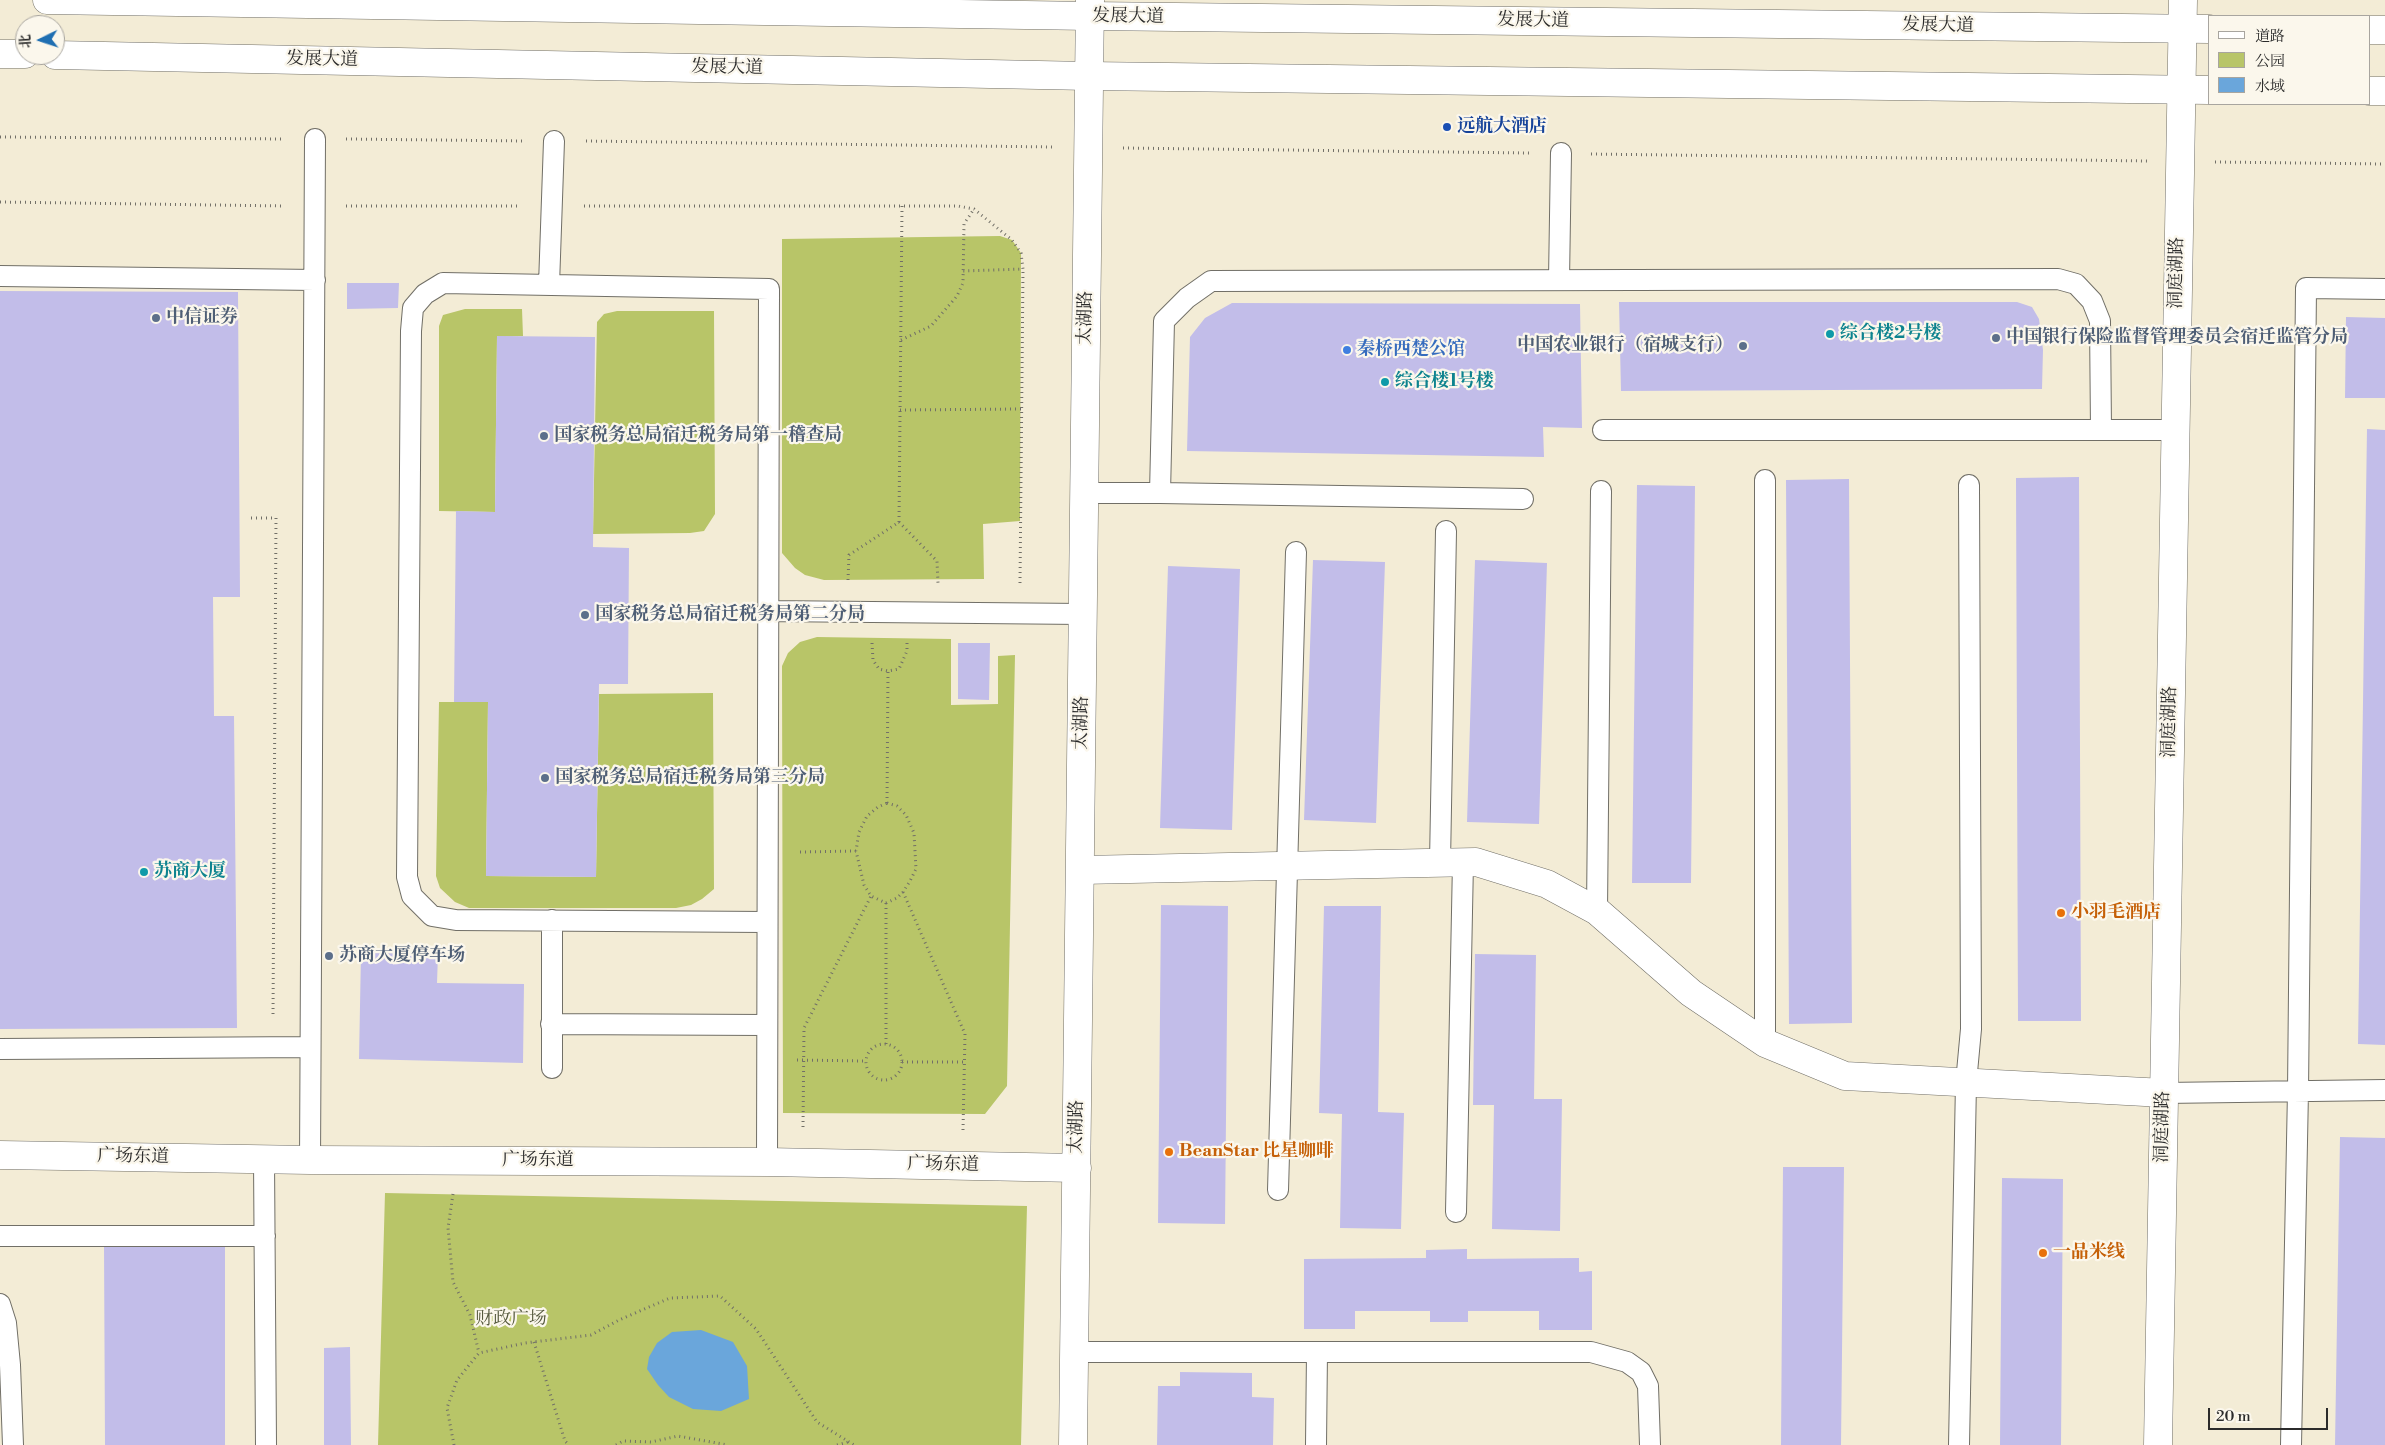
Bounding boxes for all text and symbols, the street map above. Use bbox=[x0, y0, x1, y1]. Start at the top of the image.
street label: 发展大道 bbox=[1092, 6, 1164, 28]
street label: 发展大道 bbox=[1497, 10, 1569, 32]
north arrow bbox=[15, 15, 65, 65]
street label: 发展大道 bbox=[1902, 15, 1974, 37]
legend bbox=[2208, 15, 2370, 105]
text: 道路 bbox=[2255, 27, 2285, 46]
text: 北 bbox=[17, 33, 36, 49]
street label: 发展大道 bbox=[286, 49, 358, 71]
text: 公园 bbox=[2255, 52, 2285, 71]
street label: 发展大道 bbox=[691, 57, 763, 79]
text: 水域 bbox=[2255, 77, 2285, 96]
place label: 远航大酒店 bbox=[1457, 116, 1547, 138]
marker: 远航大酒店 bbox=[1441, 121, 1453, 133]
street label: 洞庭湖路 bbox=[2166, 237, 2188, 309]
street label: 太湖路 bbox=[1075, 291, 1097, 345]
place label: 中信证券 bbox=[166, 307, 238, 329]
marker: 中信证券 bbox=[150, 312, 162, 324]
place label: 综合楼2号楼 bbox=[1840, 323, 1941, 345]
place label: 中国银行保险监督管理委员会宿迁监管分局 bbox=[2006, 327, 2348, 349]
marker: 综合楼2号楼 bbox=[1824, 328, 1836, 340]
marker: 中国银行保险监督管理委员会宿迁监管分局 bbox=[1990, 332, 2002, 344]
place label: 中国农业银行（宿城支行） bbox=[1517, 335, 1733, 357]
place label: 秦桥西楚公馆 bbox=[1357, 339, 1465, 361]
marker: 中国农业银行（宿城支行） bbox=[1737, 340, 1749, 352]
marker: 秦桥西楚公馆 bbox=[1341, 344, 1353, 356]
place label: 综合楼1号楼 bbox=[1395, 371, 1494, 393]
marker: 综合楼1号楼 bbox=[1379, 376, 1391, 388]
place label: 国家税务总局宿迁税务局第一稽查局 bbox=[554, 425, 842, 447]
marker: 国家税务总局宿迁税务局第一稽查局 bbox=[538, 430, 550, 442]
place label: 国家税务总局宿迁税务局第二分局 bbox=[595, 604, 865, 626]
marker: 国家税务总局宿迁税务局第二分局 bbox=[579, 609, 591, 621]
street label: 洞庭湖路 bbox=[2159, 686, 2181, 758]
street label: 太湖路 bbox=[1071, 696, 1093, 750]
place label: 国家税务总局宿迁税务局第三分局 bbox=[555, 767, 825, 789]
marker: 国家税务总局宿迁税务局第三分局 bbox=[539, 772, 551, 784]
place label: 苏商大厦 bbox=[154, 861, 226, 883]
marker: 苏商大厦 bbox=[138, 866, 150, 878]
place label: 小羽毛酒店 bbox=[2071, 902, 2161, 924]
marker: 小羽毛酒店 bbox=[2055, 907, 2067, 919]
place label: 苏商大厦停车场 bbox=[339, 945, 465, 967]
marker: 苏商大厦停车场 bbox=[323, 950, 335, 962]
street label: 洞庭湖路 bbox=[2152, 1091, 2174, 1163]
street label: 太湖路 bbox=[1066, 1100, 1088, 1154]
place label: BeanStar 比星咖啡 bbox=[1179, 1141, 1334, 1163]
street label: 广场东道 bbox=[97, 1146, 169, 1168]
marker: BeanStar 比星咖啡 bbox=[1163, 1146, 1175, 1158]
street label: 广场东道 bbox=[502, 1150, 574, 1172]
street label: 广场东道 bbox=[907, 1154, 979, 1176]
place label: 一品米线 bbox=[2053, 1242, 2125, 1264]
marker: 一品米线 bbox=[2037, 1247, 2049, 1259]
park label: 财政广场 bbox=[475, 1309, 547, 1331]
scale bar bbox=[2210, 1398, 2330, 1430]
text: 20 m bbox=[2216, 1407, 2251, 1426]

